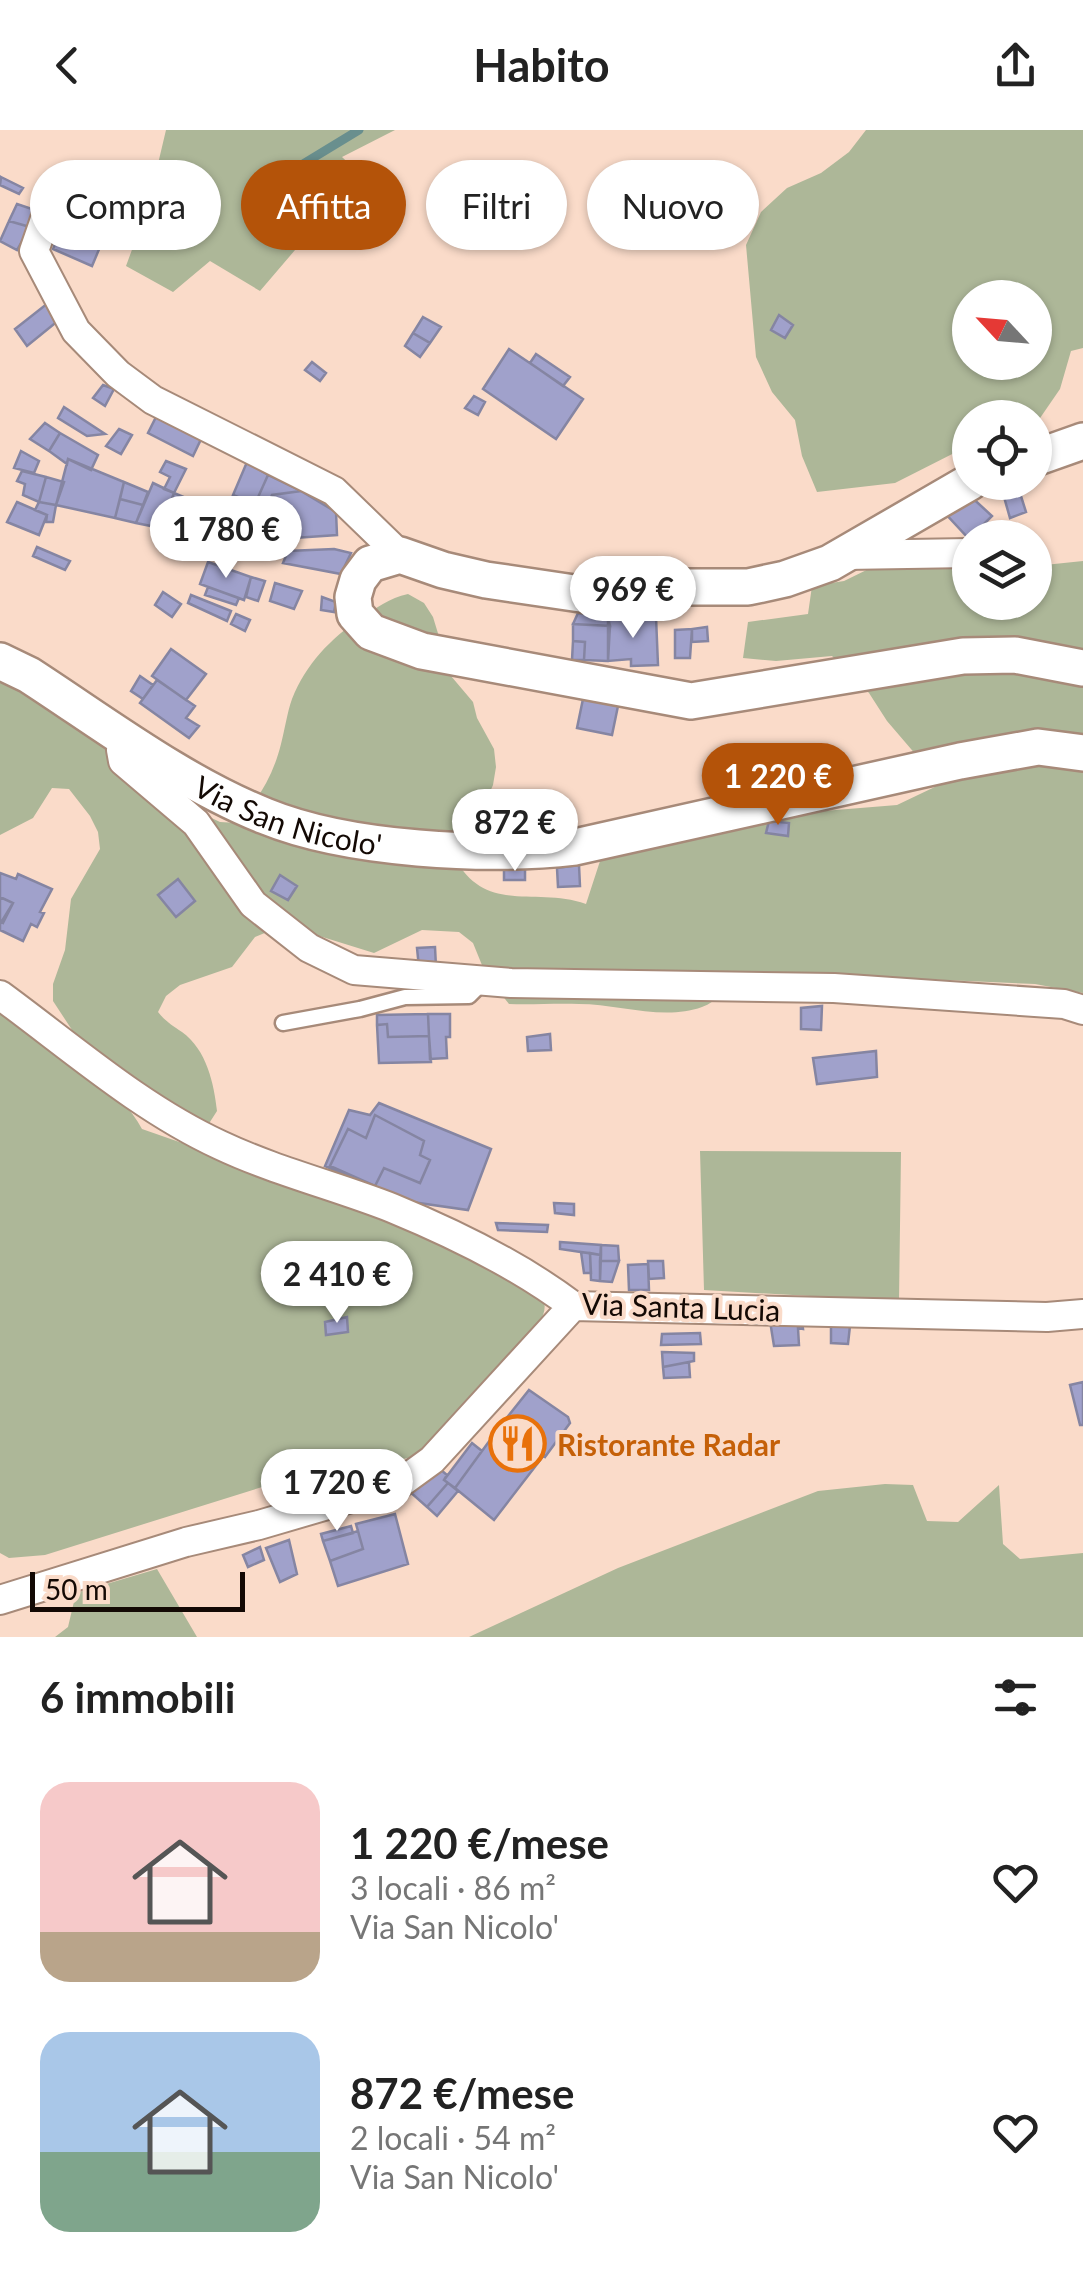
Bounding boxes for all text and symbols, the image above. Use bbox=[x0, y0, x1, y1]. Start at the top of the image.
icon: back bbox=[40, 38, 95, 93]
text: Habito bbox=[473, 38, 610, 92]
icon: share bbox=[988, 38, 1043, 93]
chip: Compra bbox=[30, 160, 221, 250]
chip: Affitta bbox=[241, 160, 406, 250]
chip: Filtri bbox=[426, 160, 567, 250]
chip: Nuovo bbox=[587, 160, 759, 250]
north arrow bbox=[952, 280, 1052, 380]
map controls bbox=[952, 280, 1052, 620]
button: locate bbox=[952, 400, 1052, 500]
pin: 1 780 € bbox=[134, 496, 318, 581]
text: 1 780 € bbox=[172, 509, 280, 548]
button: layers bbox=[952, 520, 1052, 620]
pin: 969 € bbox=[563, 556, 703, 641]
text: 969 € bbox=[592, 569, 674, 608]
pin: 1 220 € bbox=[686, 743, 870, 828]
text: 1 220 € bbox=[724, 756, 832, 795]
street label: Via San Nicolo' bbox=[188, 767, 384, 862]
pin: 872 € bbox=[445, 789, 585, 874]
text: 872 € bbox=[474, 802, 556, 841]
pin: 2 410 € bbox=[245, 1241, 429, 1326]
text: 2 410 € bbox=[283, 1254, 391, 1293]
street label: Via Santa Lucia bbox=[581, 1285, 781, 1327]
restaurant icon: Ristorante Radar bbox=[488, 1414, 548, 1474]
place label: Ristorante Radar bbox=[557, 1426, 781, 1462]
pin: 1 720 € bbox=[245, 1449, 429, 1534]
text: 1 720 € bbox=[283, 1462, 391, 1501]
scale bar bbox=[30, 1567, 245, 1612]
text: 50 m bbox=[45, 1572, 108, 1606]
icon: filters bbox=[988, 1670, 1043, 1725]
text: 6 immobili bbox=[40, 1672, 235, 1722]
text: 1 220 €/mese bbox=[350, 1818, 609, 1868]
icon: home bbox=[120, 1822, 240, 1942]
icon: heart bbox=[988, 1855, 1043, 1910]
text: 3 locali · 86 m² bbox=[350, 1868, 556, 1907]
text: Via San Nicolo' bbox=[350, 1907, 559, 1946]
text: 872 €/mese bbox=[350, 2068, 574, 2118]
icon: home bbox=[120, 2072, 240, 2192]
icon: heart bbox=[988, 2105, 1043, 2160]
text: 2 locali · 54 m² bbox=[350, 2118, 556, 2157]
text: Via San Nicolo' bbox=[350, 2157, 559, 2196]

